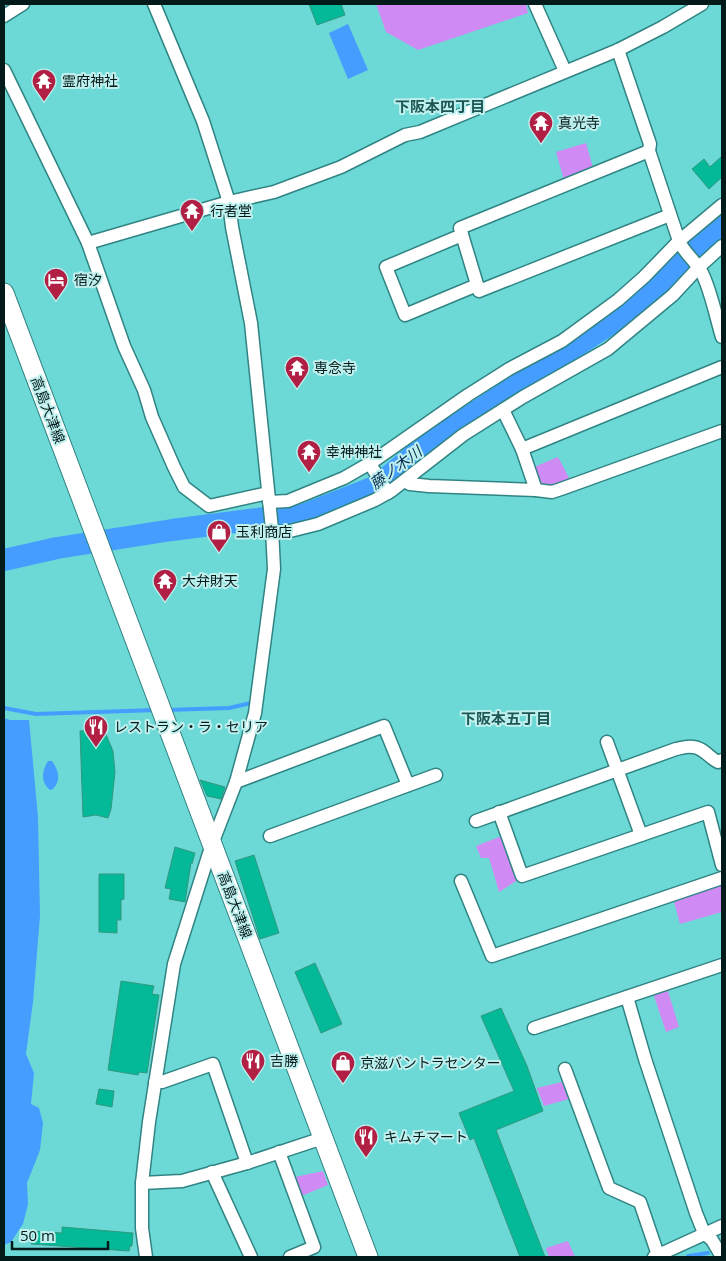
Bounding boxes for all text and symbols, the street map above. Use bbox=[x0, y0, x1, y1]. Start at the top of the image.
temple icon: 霊府神社 bbox=[31, 68, 57, 102]
place label: 霊府神社 bbox=[62, 71, 118, 90]
district label: 下阪本四丁目 bbox=[395, 96, 485, 116]
temple icon: 真光寺 bbox=[528, 110, 554, 144]
place label: 真光寺 bbox=[558, 113, 600, 132]
temple icon: 行者堂 bbox=[179, 198, 205, 232]
place label: 行者堂 bbox=[210, 201, 252, 220]
hotel icon: 宿汐 bbox=[43, 267, 69, 301]
place label: 宿汐 bbox=[74, 270, 102, 289]
temple icon: 専念寺 bbox=[284, 355, 310, 389]
place label: 専念寺 bbox=[314, 358, 356, 377]
street label: 高島大津線 bbox=[27, 374, 70, 446]
temple icon: 幸神神社 bbox=[296, 439, 322, 473]
water label: 藤ノ木川 bbox=[365, 440, 427, 493]
place label: 幸神神社 bbox=[326, 442, 382, 461]
shop icon: 玉利商店 bbox=[206, 519, 232, 553]
place label: 玉利商店 bbox=[236, 522, 292, 541]
temple icon: 大弁財天 bbox=[152, 568, 178, 602]
place label: 大弁財天 bbox=[182, 571, 238, 590]
district label: 下阪本五丁目 bbox=[461, 708, 551, 728]
restaurant icon: レストラン・ラ・セリア bbox=[83, 714, 109, 748]
place label: レストラン・ラ・セリア bbox=[114, 717, 268, 736]
street label: 高島大津線 bbox=[214, 869, 257, 941]
restaurant icon: 吉勝 bbox=[240, 1048, 266, 1082]
shop icon: 京滋バントラセンター bbox=[330, 1050, 356, 1084]
place label: 吉勝 bbox=[270, 1051, 299, 1070]
place label: 京滋バントラセンター bbox=[360, 1053, 501, 1072]
restaurant icon: キムチマート bbox=[353, 1124, 379, 1158]
place label: キムチマート bbox=[384, 1127, 468, 1146]
scale bar bbox=[12, 1218, 109, 1250]
text: 50 m bbox=[20, 1225, 55, 1245]

